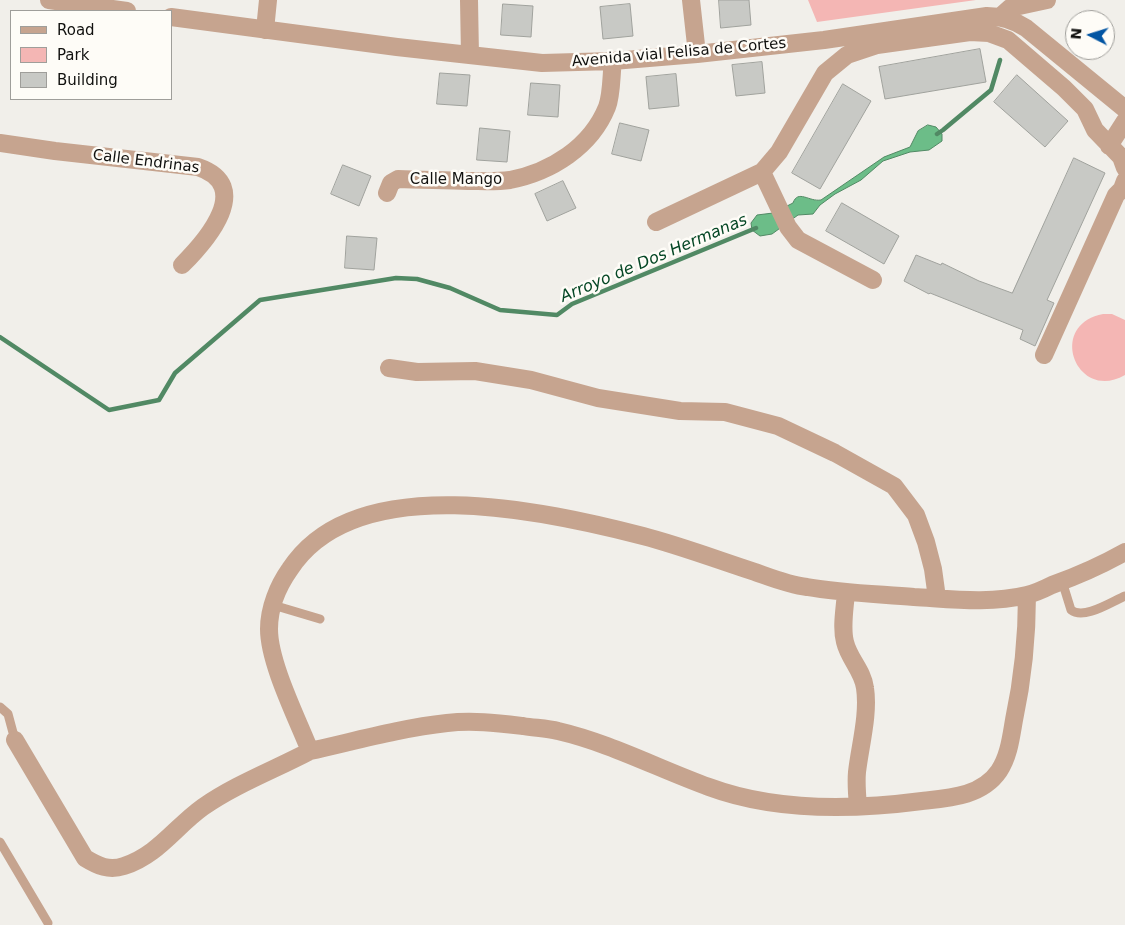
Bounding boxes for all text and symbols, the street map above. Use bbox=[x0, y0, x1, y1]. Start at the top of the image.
legend bbox=[10, 10, 172, 100]
north arrow bbox=[1065, 10, 1115, 60]
text: Road bbox=[57, 21, 95, 39]
text: N bbox=[1068, 27, 1085, 40]
street label: Avenida vial Felisa de Cortes bbox=[571, 35, 787, 71]
text: Park bbox=[57, 46, 89, 64]
text: Building bbox=[57, 71, 118, 89]
street label: Calle Endrinas bbox=[92, 147, 200, 177]
street label: Calle Mango bbox=[410, 171, 502, 189]
water label: Arroyo de Dos Hermanas bbox=[558, 211, 750, 307]

